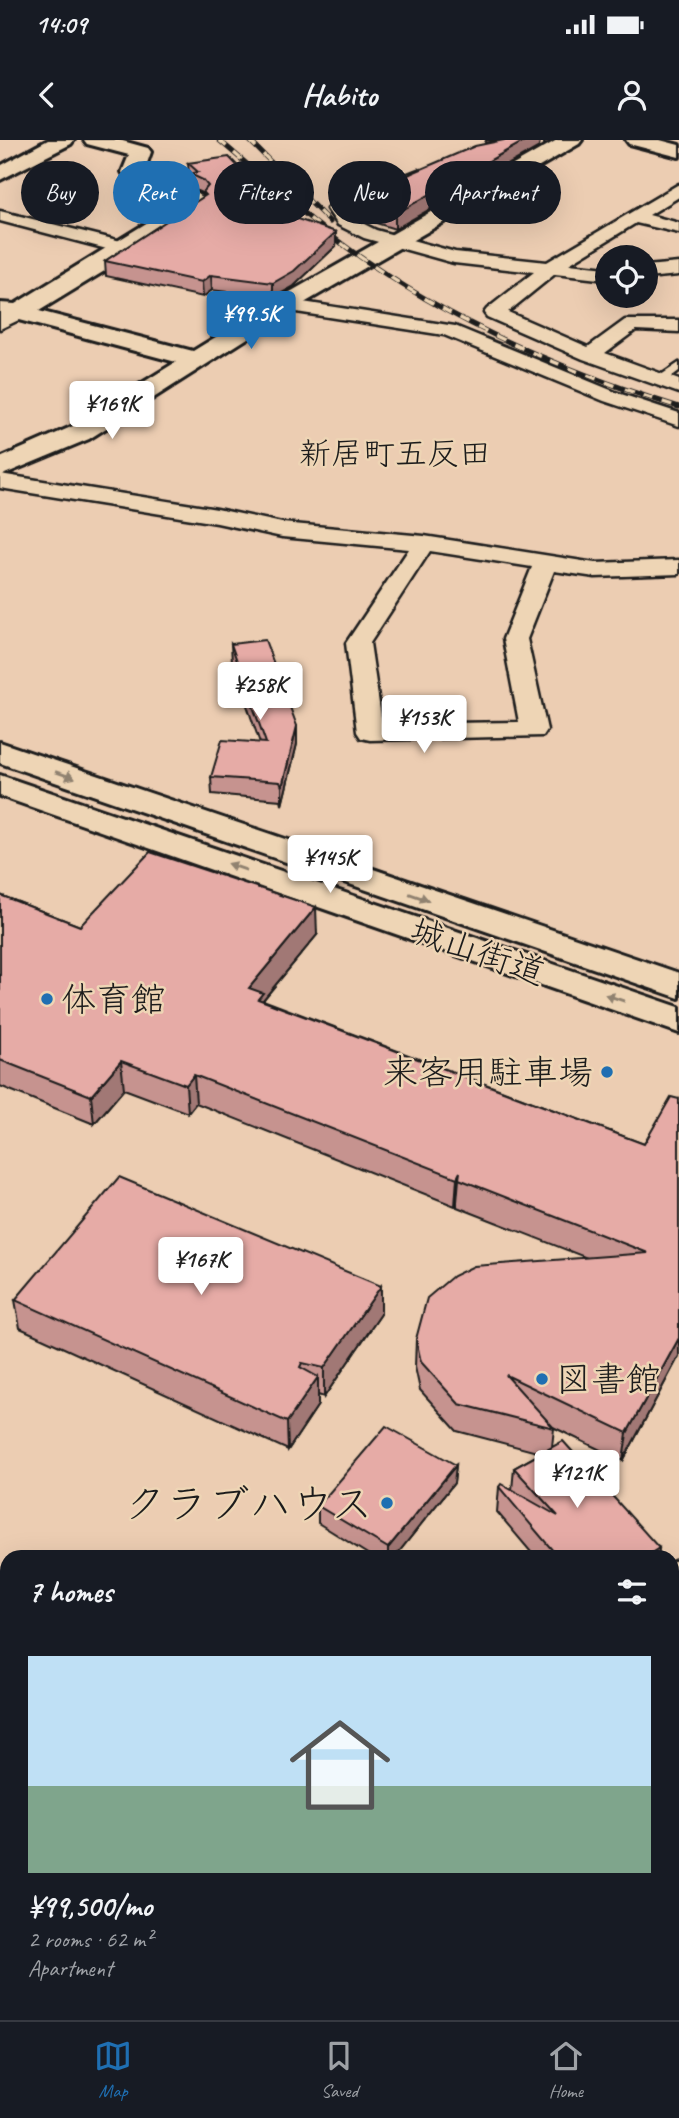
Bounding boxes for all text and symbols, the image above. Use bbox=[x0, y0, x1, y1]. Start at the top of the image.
text: 14:09 bbox=[35, 8, 87, 41]
text: Habito bbox=[302, 74, 377, 115]
icon: back bbox=[28, 76, 66, 114]
icon: person bbox=[613, 76, 651, 114]
chip: Buy bbox=[21, 161, 99, 224]
chip: Rent bbox=[113, 161, 200, 224]
chip: Filters bbox=[214, 161, 314, 224]
chip: New bbox=[328, 161, 411, 224]
chip: Apartment bbox=[425, 161, 561, 224]
map controls bbox=[595, 245, 658, 308]
button: locate bbox=[595, 245, 658, 308]
pin: ¥99.5K bbox=[194, 292, 308, 351]
text: ¥99.5K bbox=[223, 299, 279, 328]
pin: ¥169K bbox=[63, 382, 161, 441]
text: ¥169K bbox=[85, 389, 139, 418]
district label: 新居町五反田 bbox=[299, 433, 491, 474]
pin: ¥258K bbox=[211, 662, 309, 722]
text: ¥258K bbox=[234, 670, 286, 699]
pin: ¥153K bbox=[375, 696, 473, 755]
text: ¥153K bbox=[398, 703, 450, 732]
one-way arrow bbox=[54, 770, 75, 781]
pin: ¥145K bbox=[281, 836, 379, 895]
text: ¥145K bbox=[304, 843, 356, 872]
one-way arrow bbox=[227, 861, 248, 872]
one-way arrow bbox=[408, 892, 429, 902]
street label: 城山街道 bbox=[404, 907, 551, 996]
place label: 体育館 bbox=[61, 977, 166, 1022]
marker: 体育館 bbox=[39, 991, 55, 1007]
one-way arrow bbox=[604, 992, 625, 1003]
place label: 来客用駐車場 bbox=[383, 1050, 593, 1095]
marker: 来客用駐車場 bbox=[599, 1064, 615, 1080]
pin: ¥167K bbox=[152, 1238, 250, 1297]
text: ¥167K bbox=[174, 1245, 228, 1274]
place label: 図書館 bbox=[556, 1357, 661, 1402]
marker: 図書館 bbox=[534, 1371, 550, 1387]
pin: ¥121K bbox=[528, 1450, 626, 1510]
text: ¥121K bbox=[550, 1458, 604, 1487]
place label: クラブハウス bbox=[124, 1478, 373, 1531]
marker: クラブハウス bbox=[379, 1495, 395, 1511]
text: 7 homes bbox=[28, 1573, 113, 1611]
icon: filters bbox=[613, 1573, 651, 1611]
icon: home bbox=[277, 1702, 403, 1828]
text: ¥99,500/mo bbox=[28, 1887, 152, 1925]
text: 2 rooms · 62 m² bbox=[28, 1925, 152, 1954]
text: Apartment bbox=[28, 1954, 113, 1983]
tab: Map bbox=[94, 2037, 132, 2103]
tab: Saved bbox=[320, 2037, 358, 2103]
tab: Home bbox=[547, 2037, 585, 2103]

